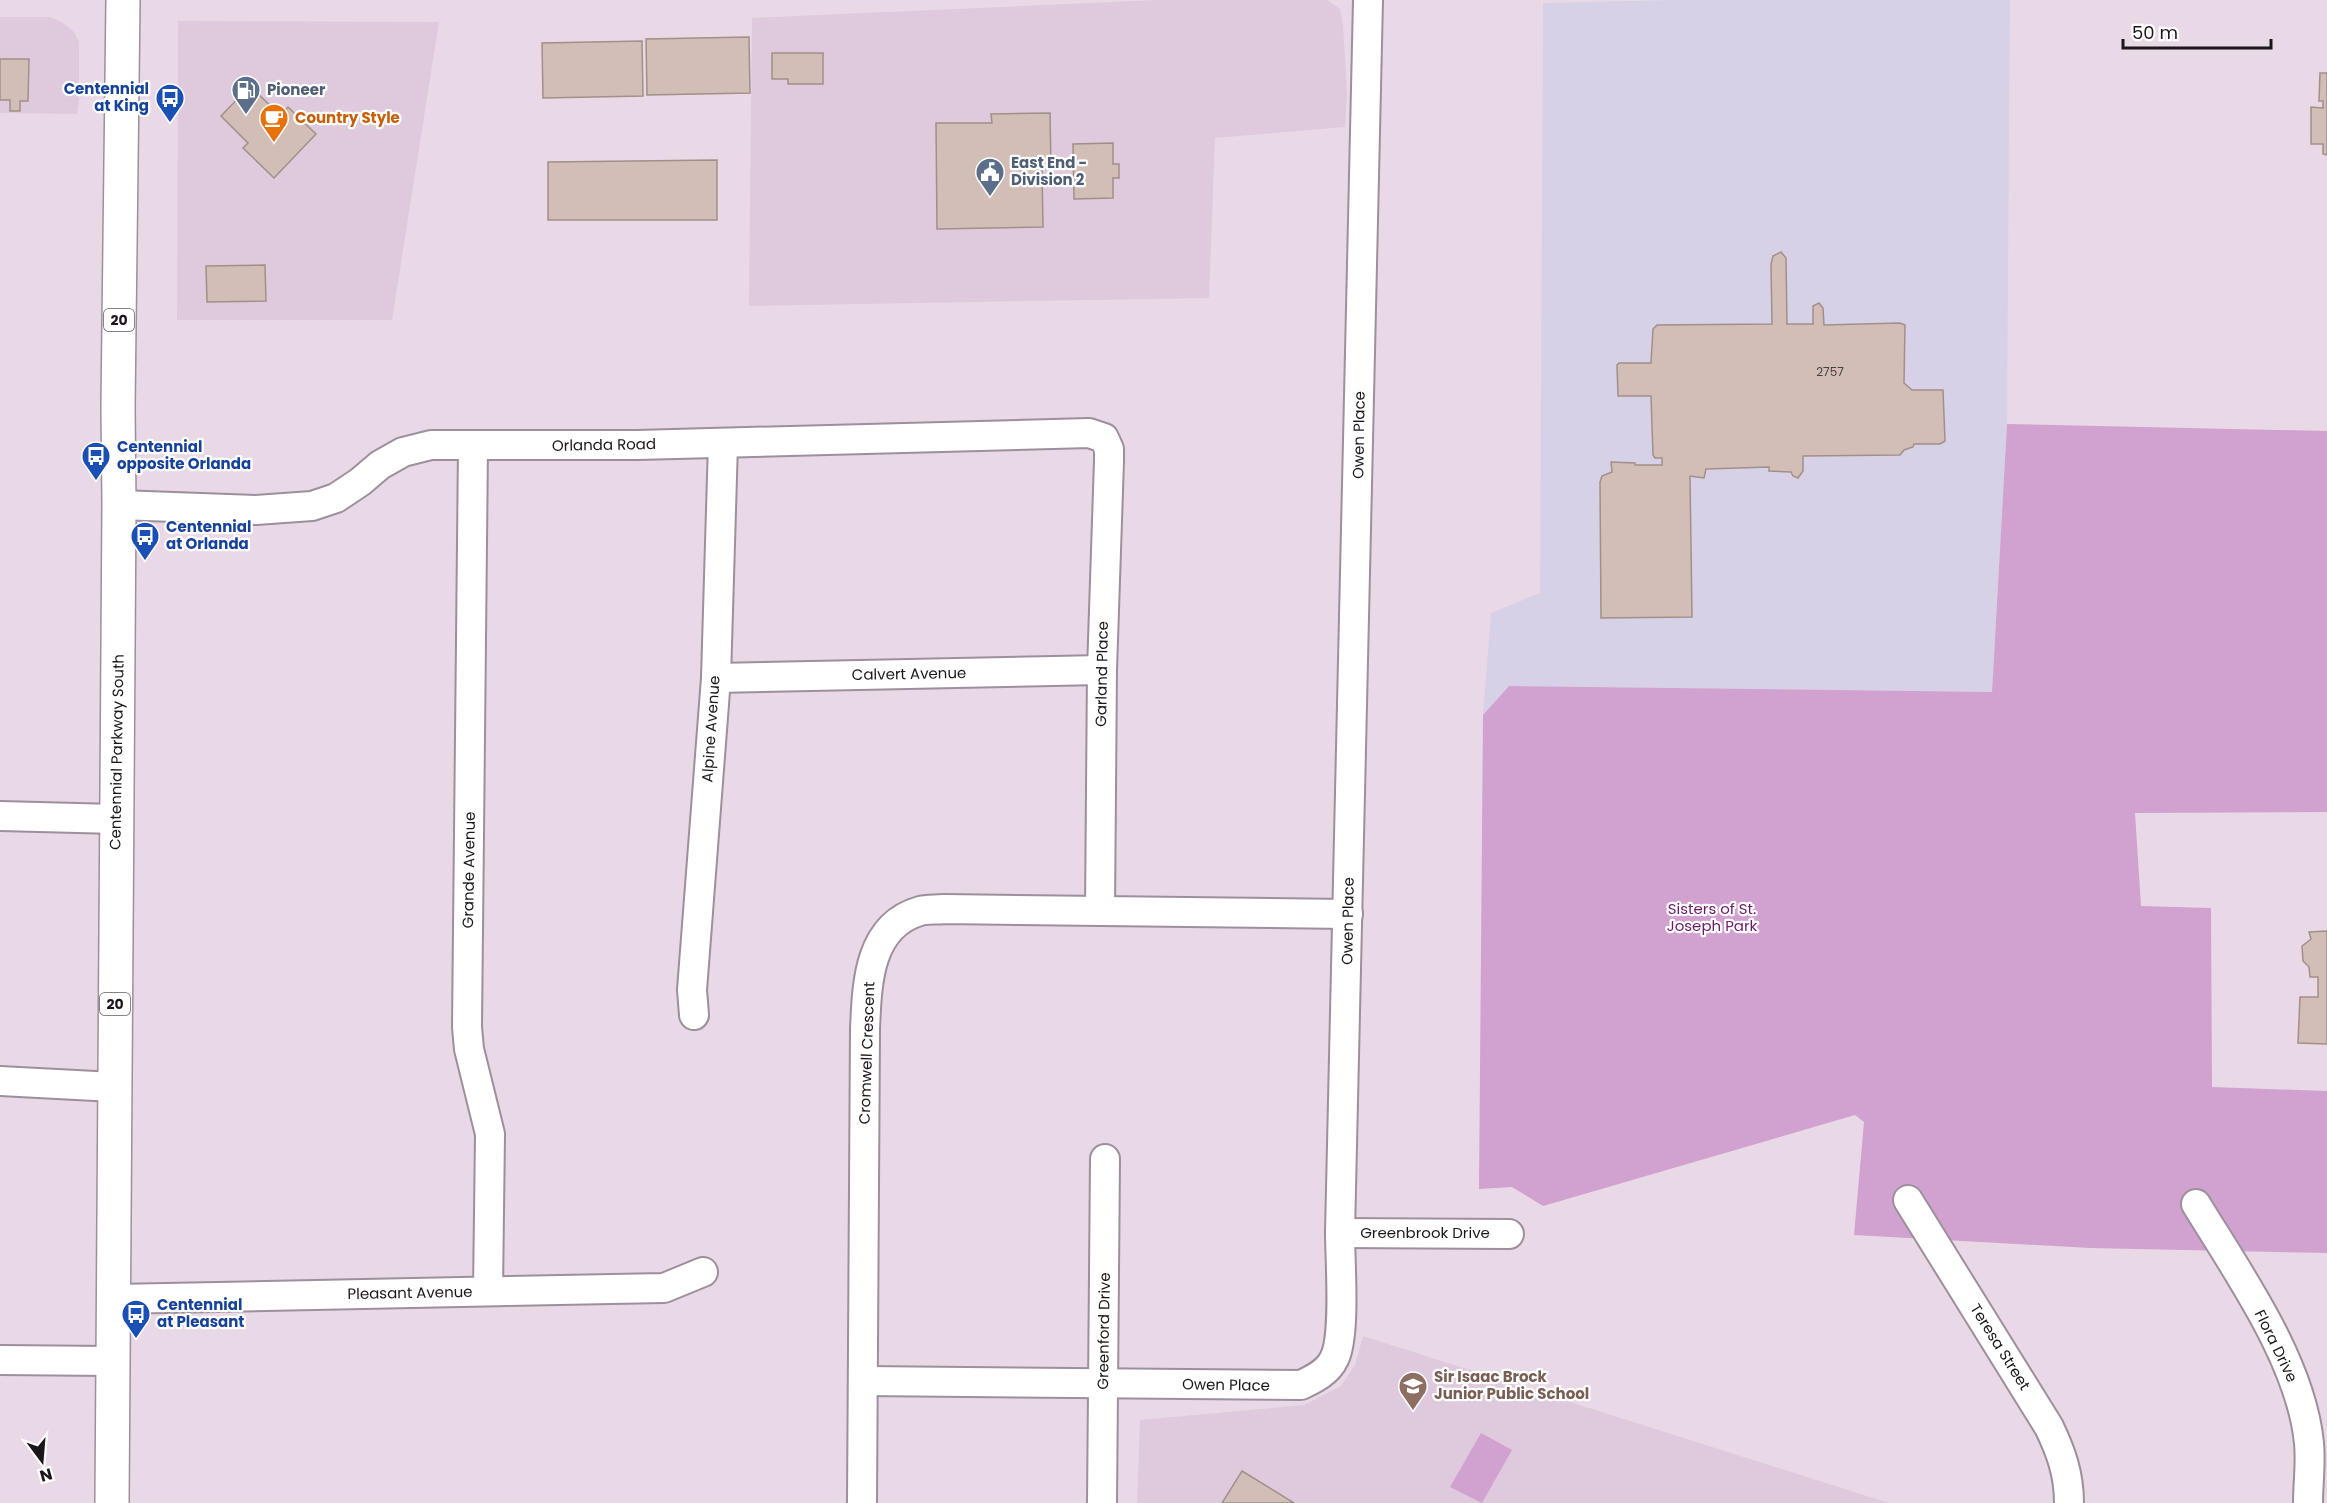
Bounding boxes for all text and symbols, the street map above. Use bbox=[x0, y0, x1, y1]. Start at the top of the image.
scale bar bbox=[2123, 12, 2272, 50]
text: 50 m bbox=[2132, 20, 2178, 45]
fuel station icon: Pioneer bbox=[230, 74, 262, 116]
place label: Centennial at King bbox=[64, 78, 149, 116]
place label: Pioneer bbox=[267, 79, 326, 100]
bus stop icon: Centennial at King bbox=[154, 82, 186, 124]
cafe icon: Country Style bbox=[258, 102, 290, 144]
place label: Country Style bbox=[295, 107, 400, 128]
place label: East End - Division 2 bbox=[1011, 152, 1087, 190]
public building icon: East End - Division 2 bbox=[974, 156, 1006, 198]
road number: 20 bbox=[104, 309, 134, 331]
house number: 2757 bbox=[1816, 363, 1844, 380]
street label: Owen Place bbox=[1347, 391, 1370, 479]
street label: Orlanda Road bbox=[552, 433, 656, 456]
place label: Centennial opposite Orlanda bbox=[117, 436, 251, 474]
bus stop icon: Centennial opposite Orlanda bbox=[80, 440, 112, 482]
place label: Centennial at Orlanda bbox=[166, 516, 251, 554]
bus stop icon: Centennial at Orlanda bbox=[129, 520, 161, 562]
street label: Garland Place bbox=[1090, 621, 1113, 727]
street label: Centennial Parkway South bbox=[104, 654, 129, 850]
street label: Calvert Avenue bbox=[852, 662, 966, 685]
street label: Alpine Avenue bbox=[696, 675, 725, 783]
street label: Grande Avenue bbox=[457, 811, 480, 929]
street label: Owen Place bbox=[1336, 877, 1359, 965]
park label: Sisters of St. Joseph Park bbox=[1667, 898, 1758, 936]
street label: Cromwell Crescent bbox=[854, 981, 879, 1125]
road number: 20 bbox=[100, 993, 130, 1015]
street label: Greenbrook Drive bbox=[1360, 1222, 1490, 1243]
street label: Greenford Drive bbox=[1092, 1272, 1115, 1390]
street label: Pleasant Avenue bbox=[347, 1281, 473, 1304]
place label: Centennial at Pleasant bbox=[157, 1294, 244, 1332]
bus stop icon: Centennial at Pleasant bbox=[120, 1298, 152, 1340]
street label: Teresa Street bbox=[1965, 1300, 2035, 1394]
street label: Flora Drive bbox=[2250, 1306, 2303, 1386]
place label: Sir Isaac Brock Junior Public School bbox=[1434, 1366, 1589, 1404]
school or university icon: Sir Isaac Brock Junior Public School bbox=[1397, 1370, 1429, 1412]
street label: Owen Place bbox=[1182, 1373, 1270, 1396]
north arrow bbox=[12, 1431, 72, 1491]
text: N bbox=[37, 1462, 55, 1488]

